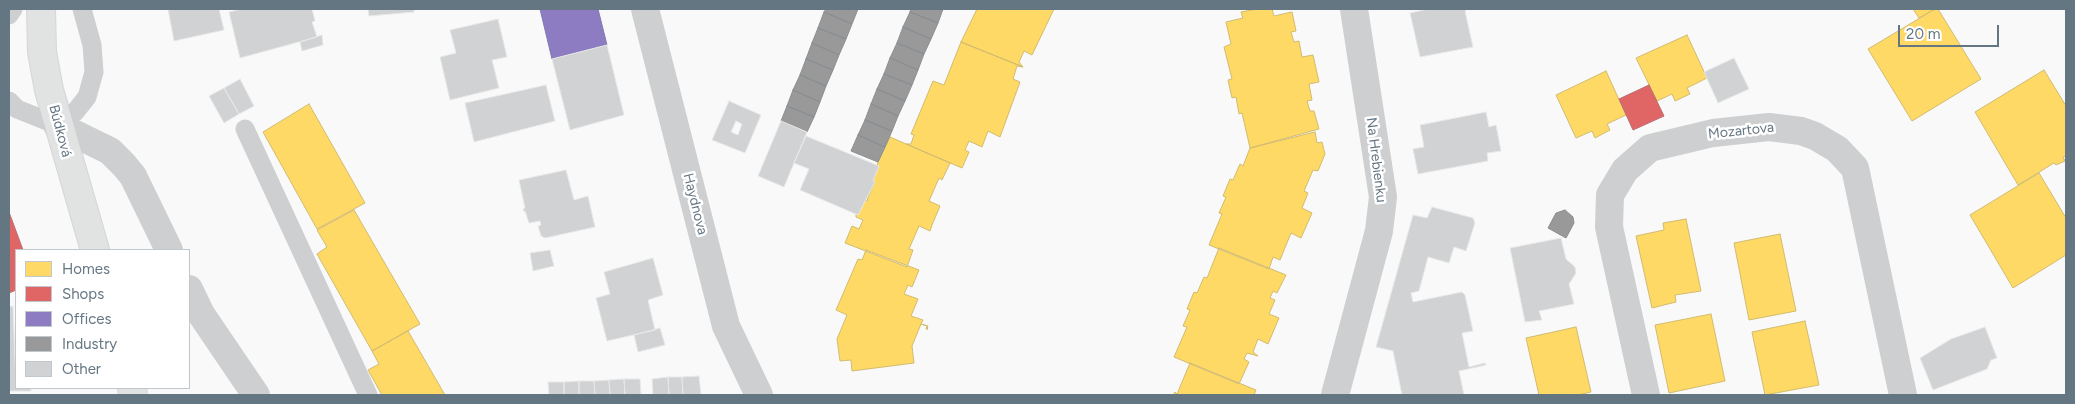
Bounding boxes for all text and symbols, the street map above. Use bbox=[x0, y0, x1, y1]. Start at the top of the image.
scale bar bbox=[1900, 15, 2001, 47]
text: 20 m bbox=[1906, 25, 1940, 43]
street label: Búdková bbox=[45, 103, 75, 159]
street label: Na Hrebienku bbox=[1362, 116, 1390, 204]
street label: Mozartova bbox=[1707, 119, 1775, 143]
street label: Haydnova bbox=[679, 171, 711, 237]
legend bbox=[15, 249, 190, 389]
text: Homes bbox=[62, 260, 110, 278]
text: Shops bbox=[62, 285, 104, 303]
text: Offices bbox=[62, 310, 112, 328]
text: Industry bbox=[62, 335, 117, 353]
text: Other bbox=[62, 360, 101, 378]

